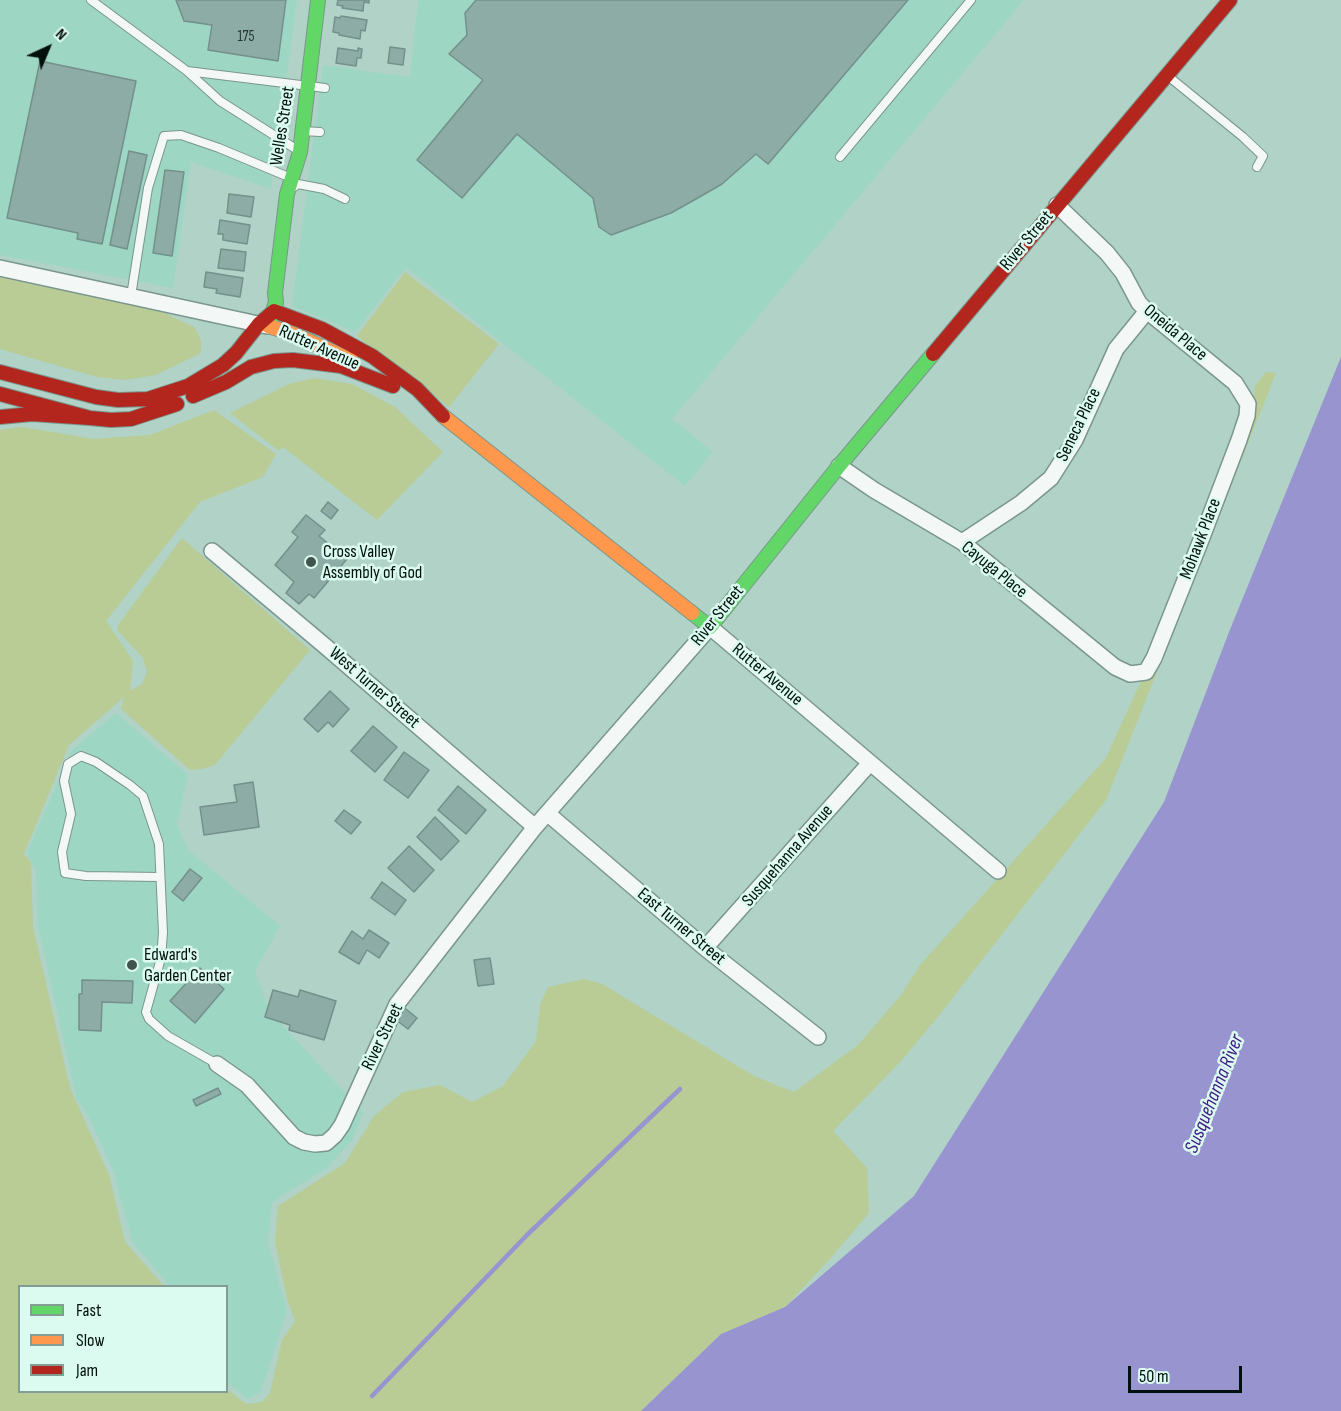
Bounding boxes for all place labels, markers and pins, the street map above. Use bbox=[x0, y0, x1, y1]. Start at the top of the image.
place label: Cross Valley Assembly of God bbox=[323, 541, 422, 584]
marker: Cross Valley Assembly of God bbox=[304, 555, 318, 569]
place label: Edward's Garden Center bbox=[144, 944, 231, 986]
marker: Edward's Garden Center bbox=[125, 958, 139, 972]

